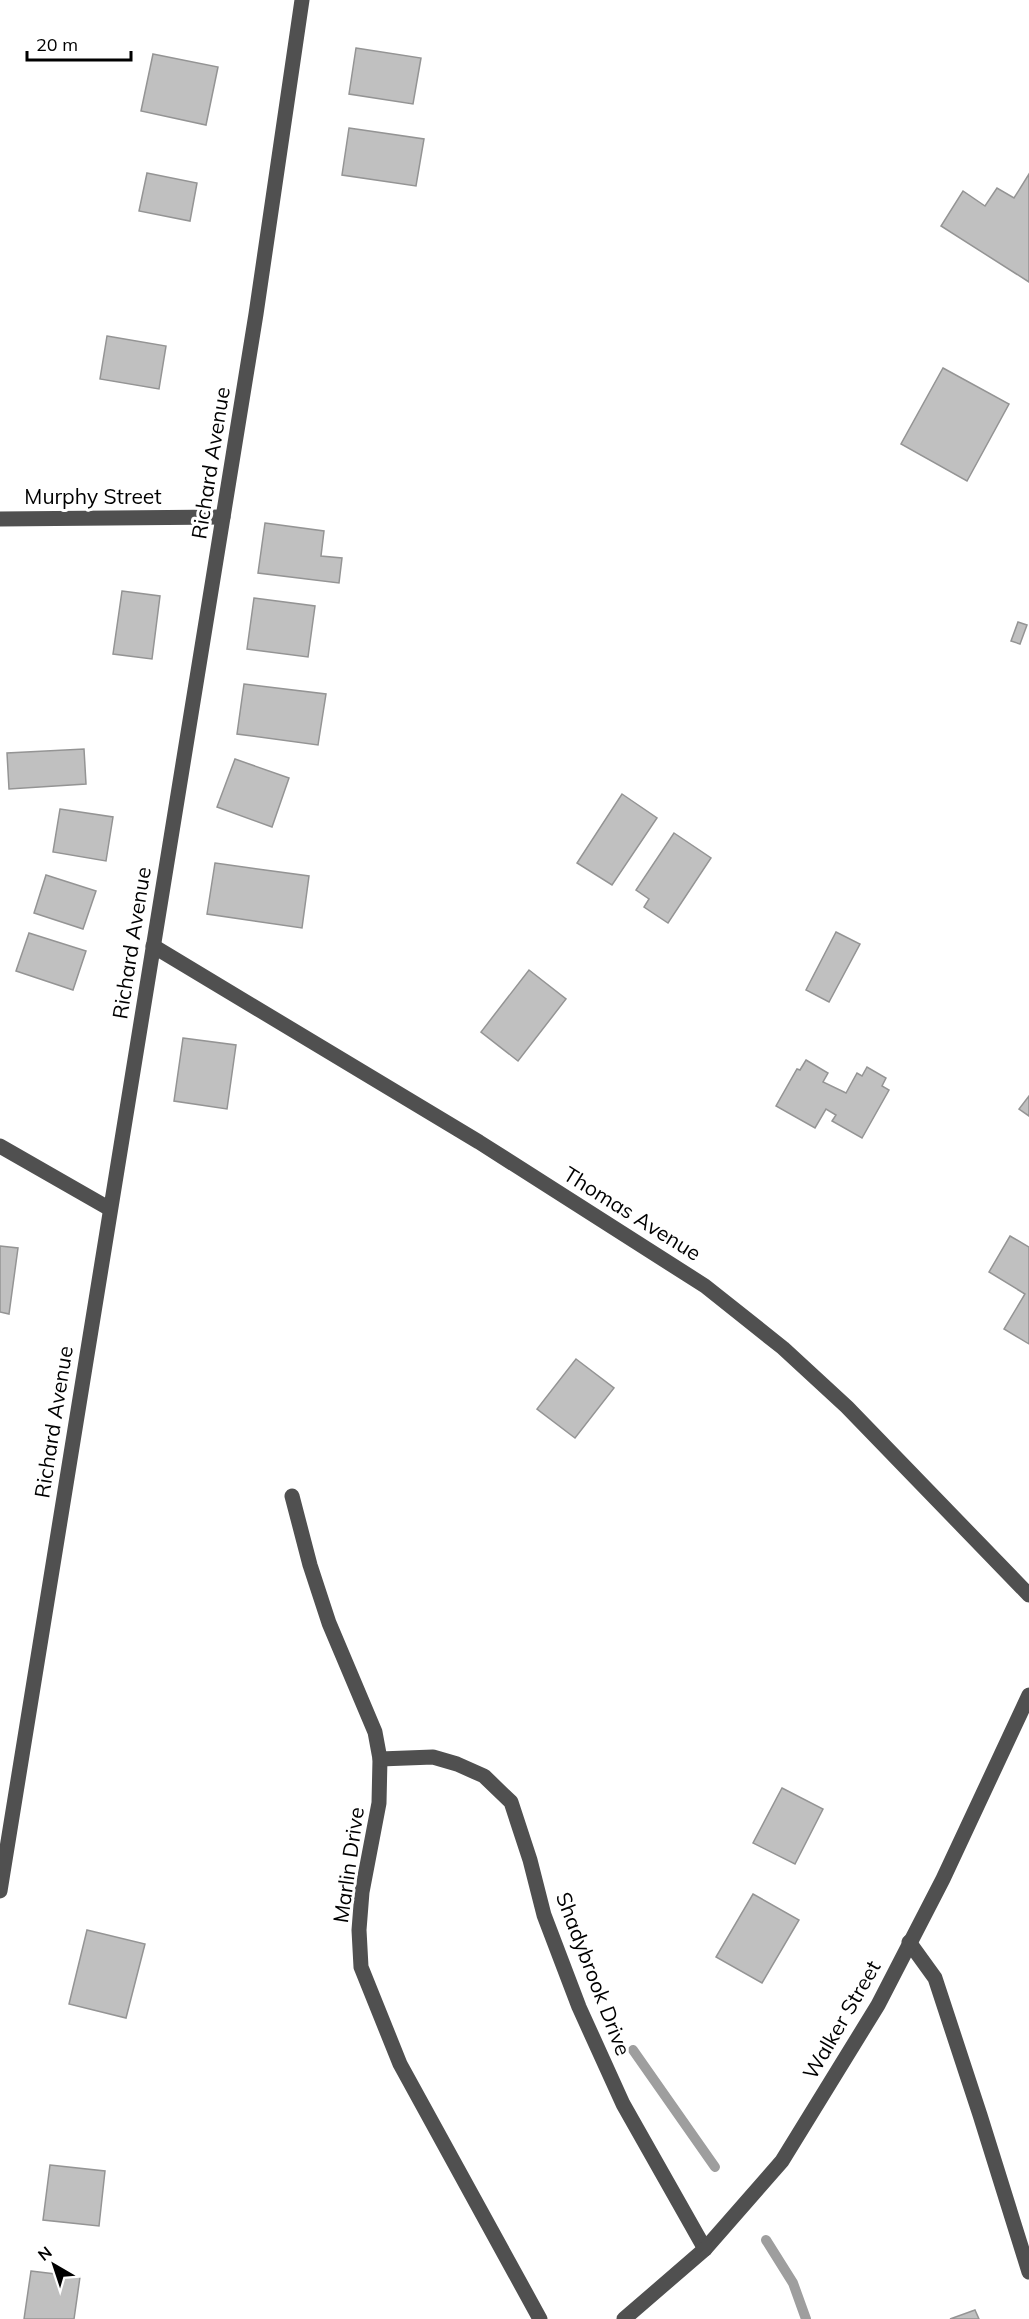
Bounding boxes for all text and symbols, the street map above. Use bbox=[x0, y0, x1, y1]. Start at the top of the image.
scale bar bbox=[27, 24, 130, 62]
text: 20 m bbox=[36, 33, 78, 56]
street label: Richard Avenue bbox=[185, 385, 235, 541]
street label: Murphy Street bbox=[24, 483, 162, 509]
street label: Richard Avenue bbox=[106, 865, 156, 1021]
street label: Thomas Avenue bbox=[559, 1161, 706, 1266]
street label: Richard Avenue bbox=[28, 1344, 78, 1500]
street label: Marlin Drive bbox=[327, 1805, 369, 1924]
street label: Shadybrook Drive bbox=[551, 1888, 637, 2059]
street label: Walker Street bbox=[797, 1955, 886, 2084]
north arrow bbox=[24, 2235, 84, 2295]
text: N bbox=[34, 2242, 56, 2265]

